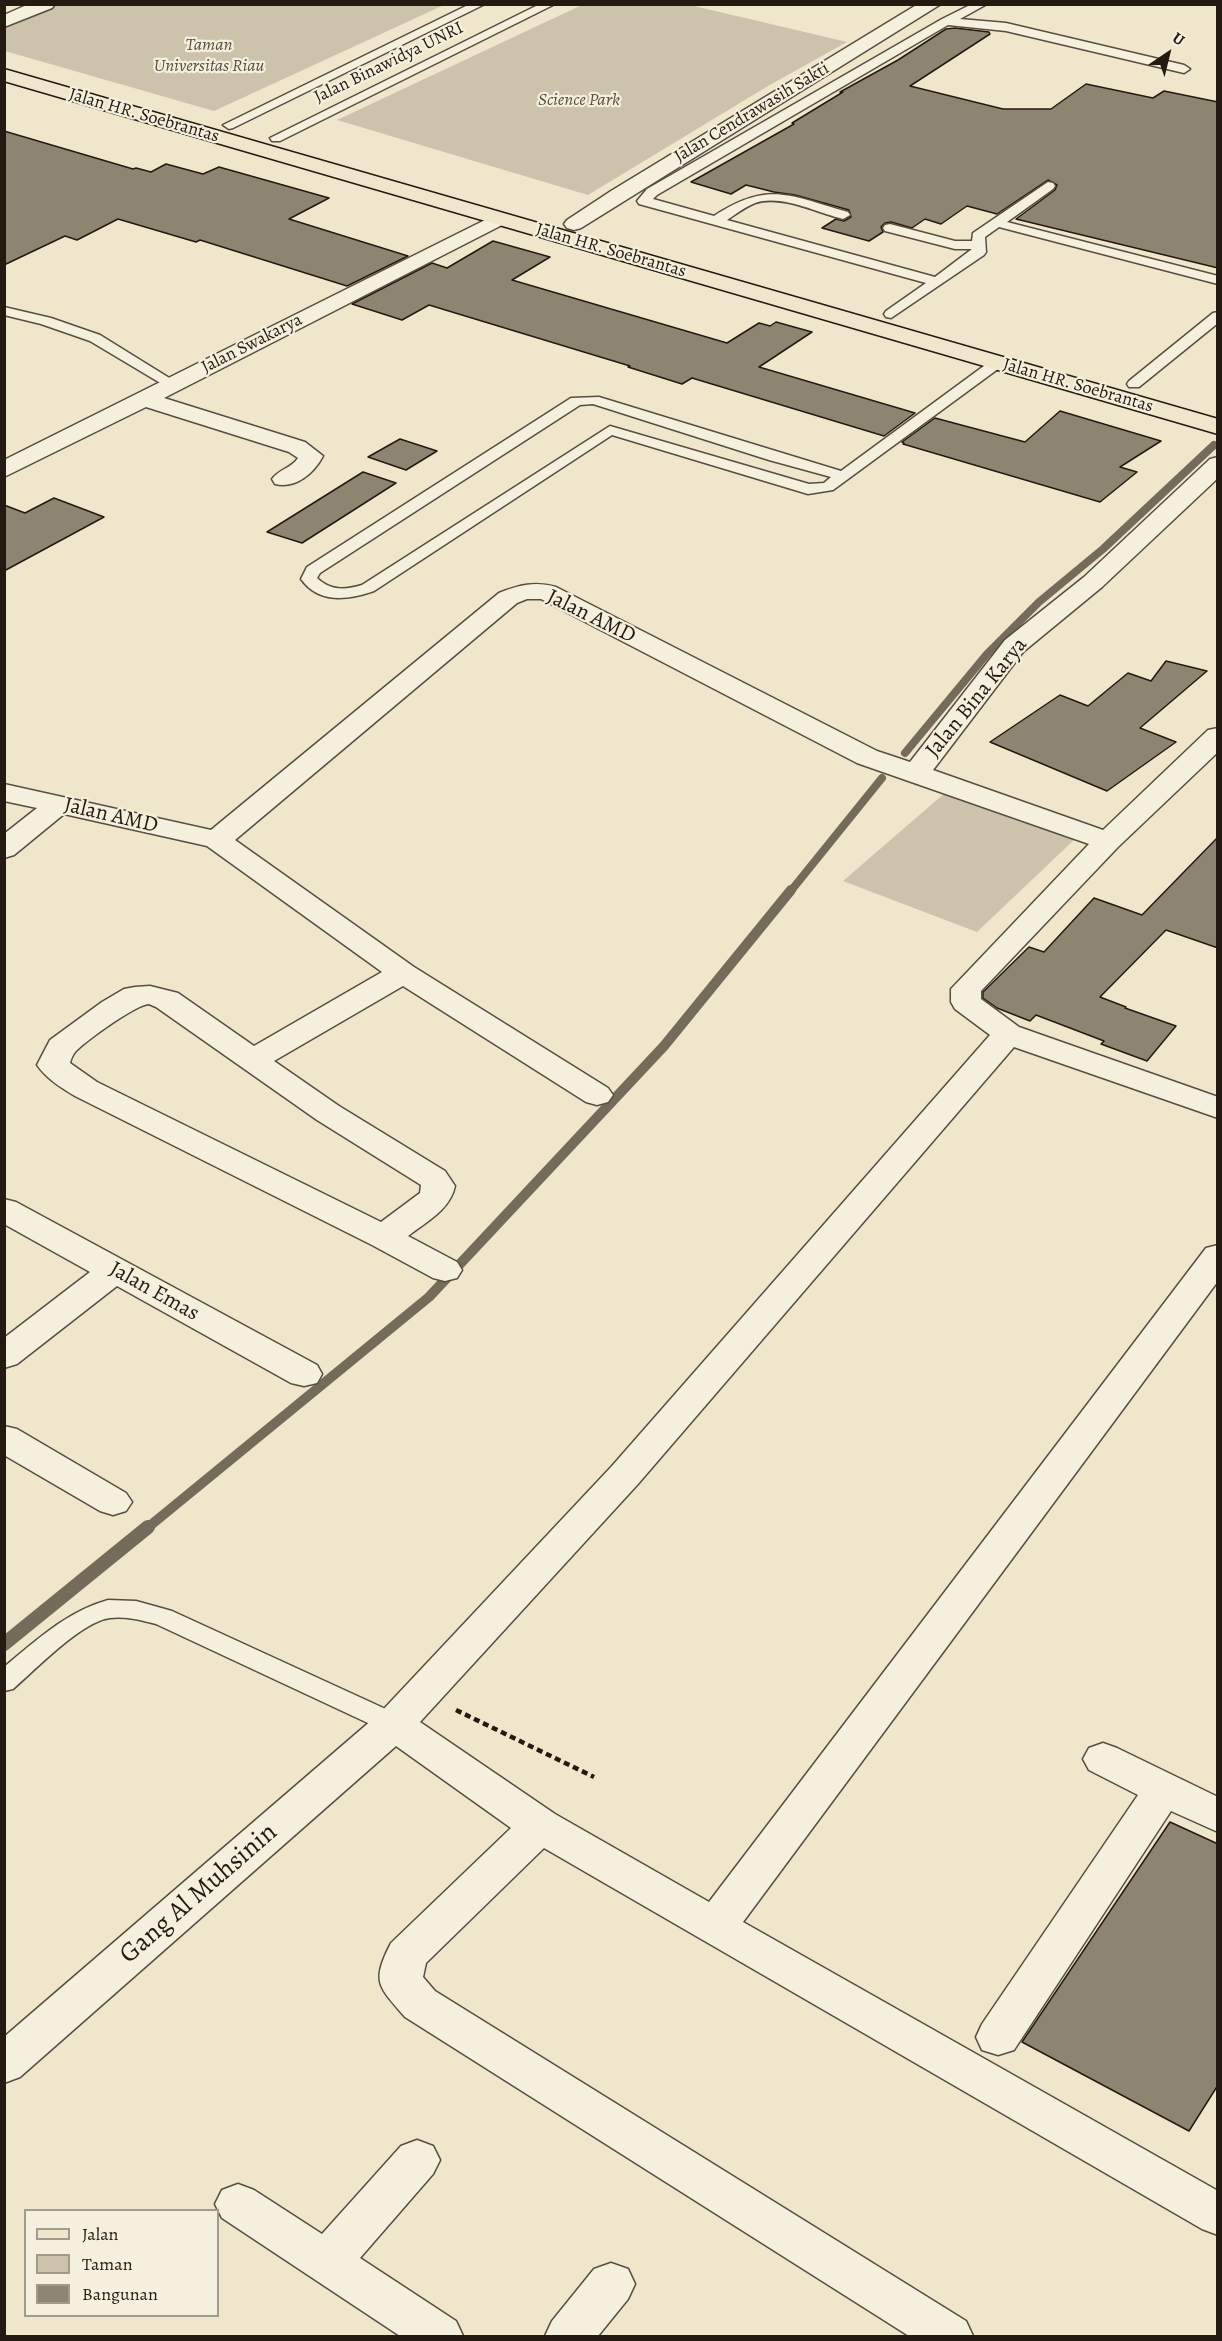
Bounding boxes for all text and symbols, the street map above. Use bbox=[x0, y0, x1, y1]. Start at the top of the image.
street label: Jalan Binawidya UNRI bbox=[311, 17, 467, 109]
north arrow bbox=[1138, 24, 1198, 84]
text: U bbox=[1168, 27, 1189, 51]
park label: Taman Universitas Riau bbox=[154, 35, 264, 78]
street label: Jalan Cendrawasih Sakti bbox=[671, 58, 833, 168]
street label: Jalan HR. Soebrantas bbox=[66, 84, 222, 148]
park label: Science Park bbox=[538, 90, 620, 112]
street label: Jalan HR. Soebrantas bbox=[533, 219, 689, 283]
street label: Jalan Swakarya bbox=[198, 309, 306, 379]
street label: Jalan HR. Soebrantas bbox=[1000, 354, 1156, 418]
street label: Jalan AMD bbox=[542, 584, 640, 650]
street label: Jalan Bina Karya bbox=[921, 633, 1033, 763]
street label: Jalan AMD bbox=[61, 792, 161, 840]
street label: Jalan Emas bbox=[104, 1257, 204, 1327]
street label: Gang Al Muhsinin bbox=[114, 1817, 284, 1971]
legend bbox=[24, 2209, 219, 2317]
text: Jalan bbox=[82, 2222, 118, 2246]
text: Taman bbox=[82, 2252, 133, 2276]
text: Bangunan bbox=[82, 2282, 158, 2306]

